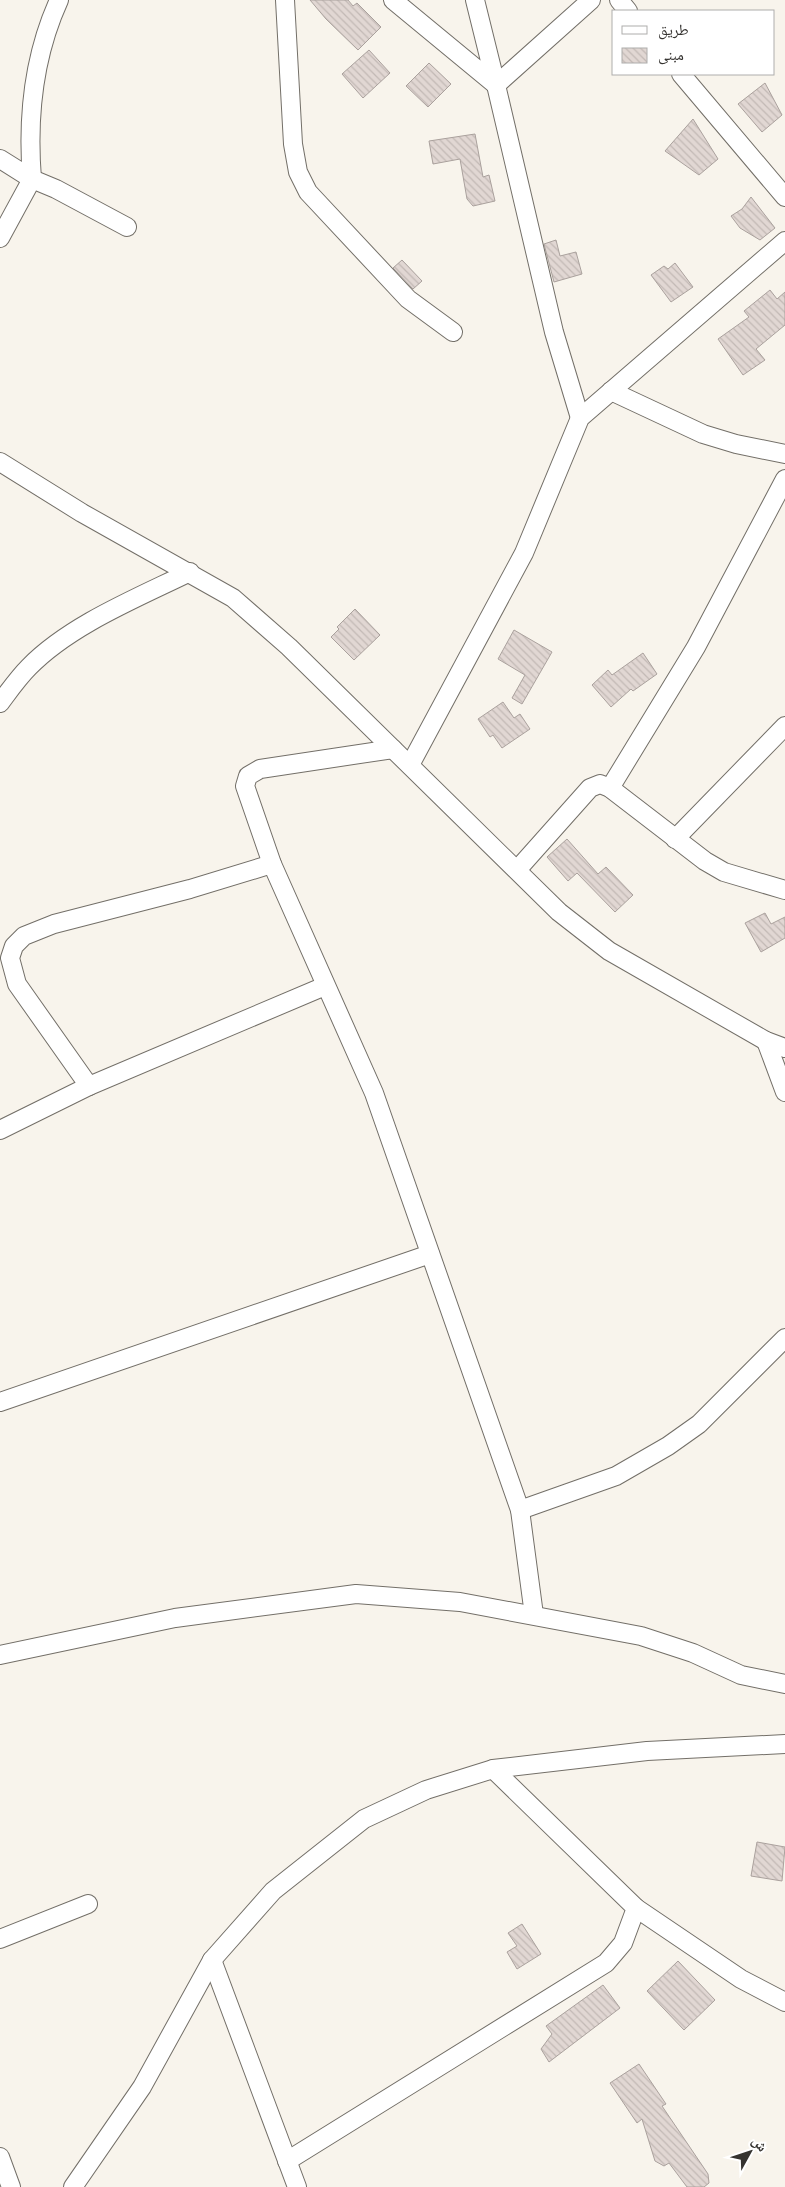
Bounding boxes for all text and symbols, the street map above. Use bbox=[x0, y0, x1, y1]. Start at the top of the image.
legend bbox=[612, 10, 775, 75]
text: طريق bbox=[658, 21, 689, 40]
text: مبنى bbox=[658, 46, 684, 65]
north arrow bbox=[725, 2127, 775, 2177]
text: ش bbox=[748, 2133, 771, 2155]

